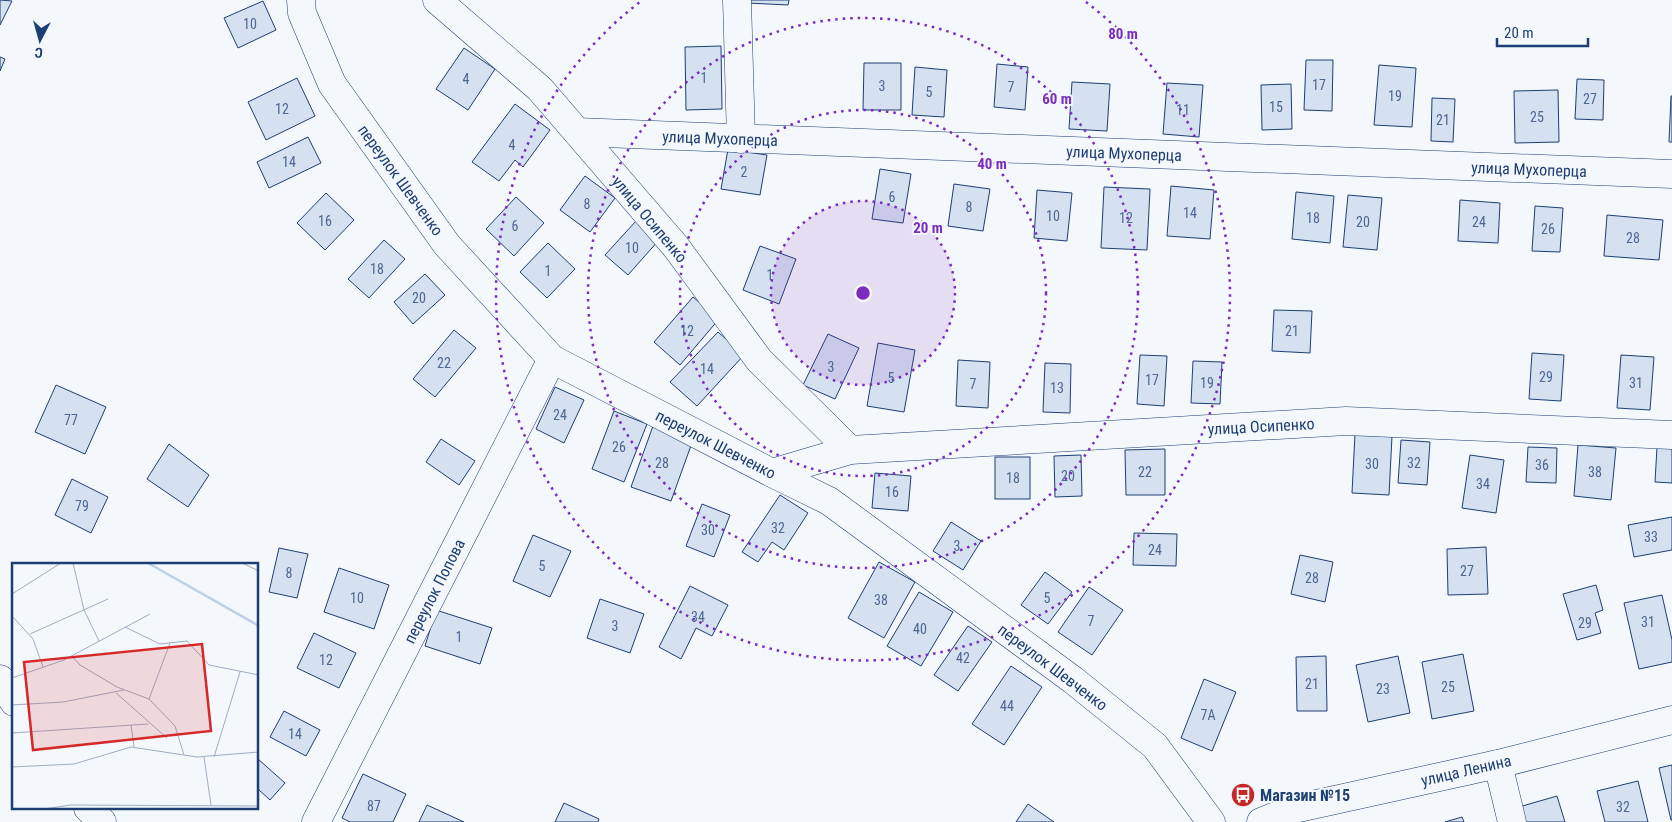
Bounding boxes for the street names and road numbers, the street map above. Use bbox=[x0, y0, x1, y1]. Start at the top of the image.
street label: переулок Шевченко bbox=[354, 121, 447, 239]
street label: улица Мухоперца bbox=[662, 127, 778, 150]
street label: улица Мухоперца bbox=[1066, 142, 1182, 165]
street label: улица Мухоперца bbox=[1471, 158, 1587, 181]
street label: улица Осипенко bbox=[608, 172, 691, 266]
street label: переулок Шевченко bbox=[653, 406, 779, 483]
street label: улица Осипенко bbox=[1207, 414, 1315, 439]
street label: переулок Попова bbox=[400, 536, 469, 647]
street label: переулок Шевченко bbox=[994, 620, 1111, 715]
street label: улица Ленина bbox=[1419, 751, 1513, 790]

